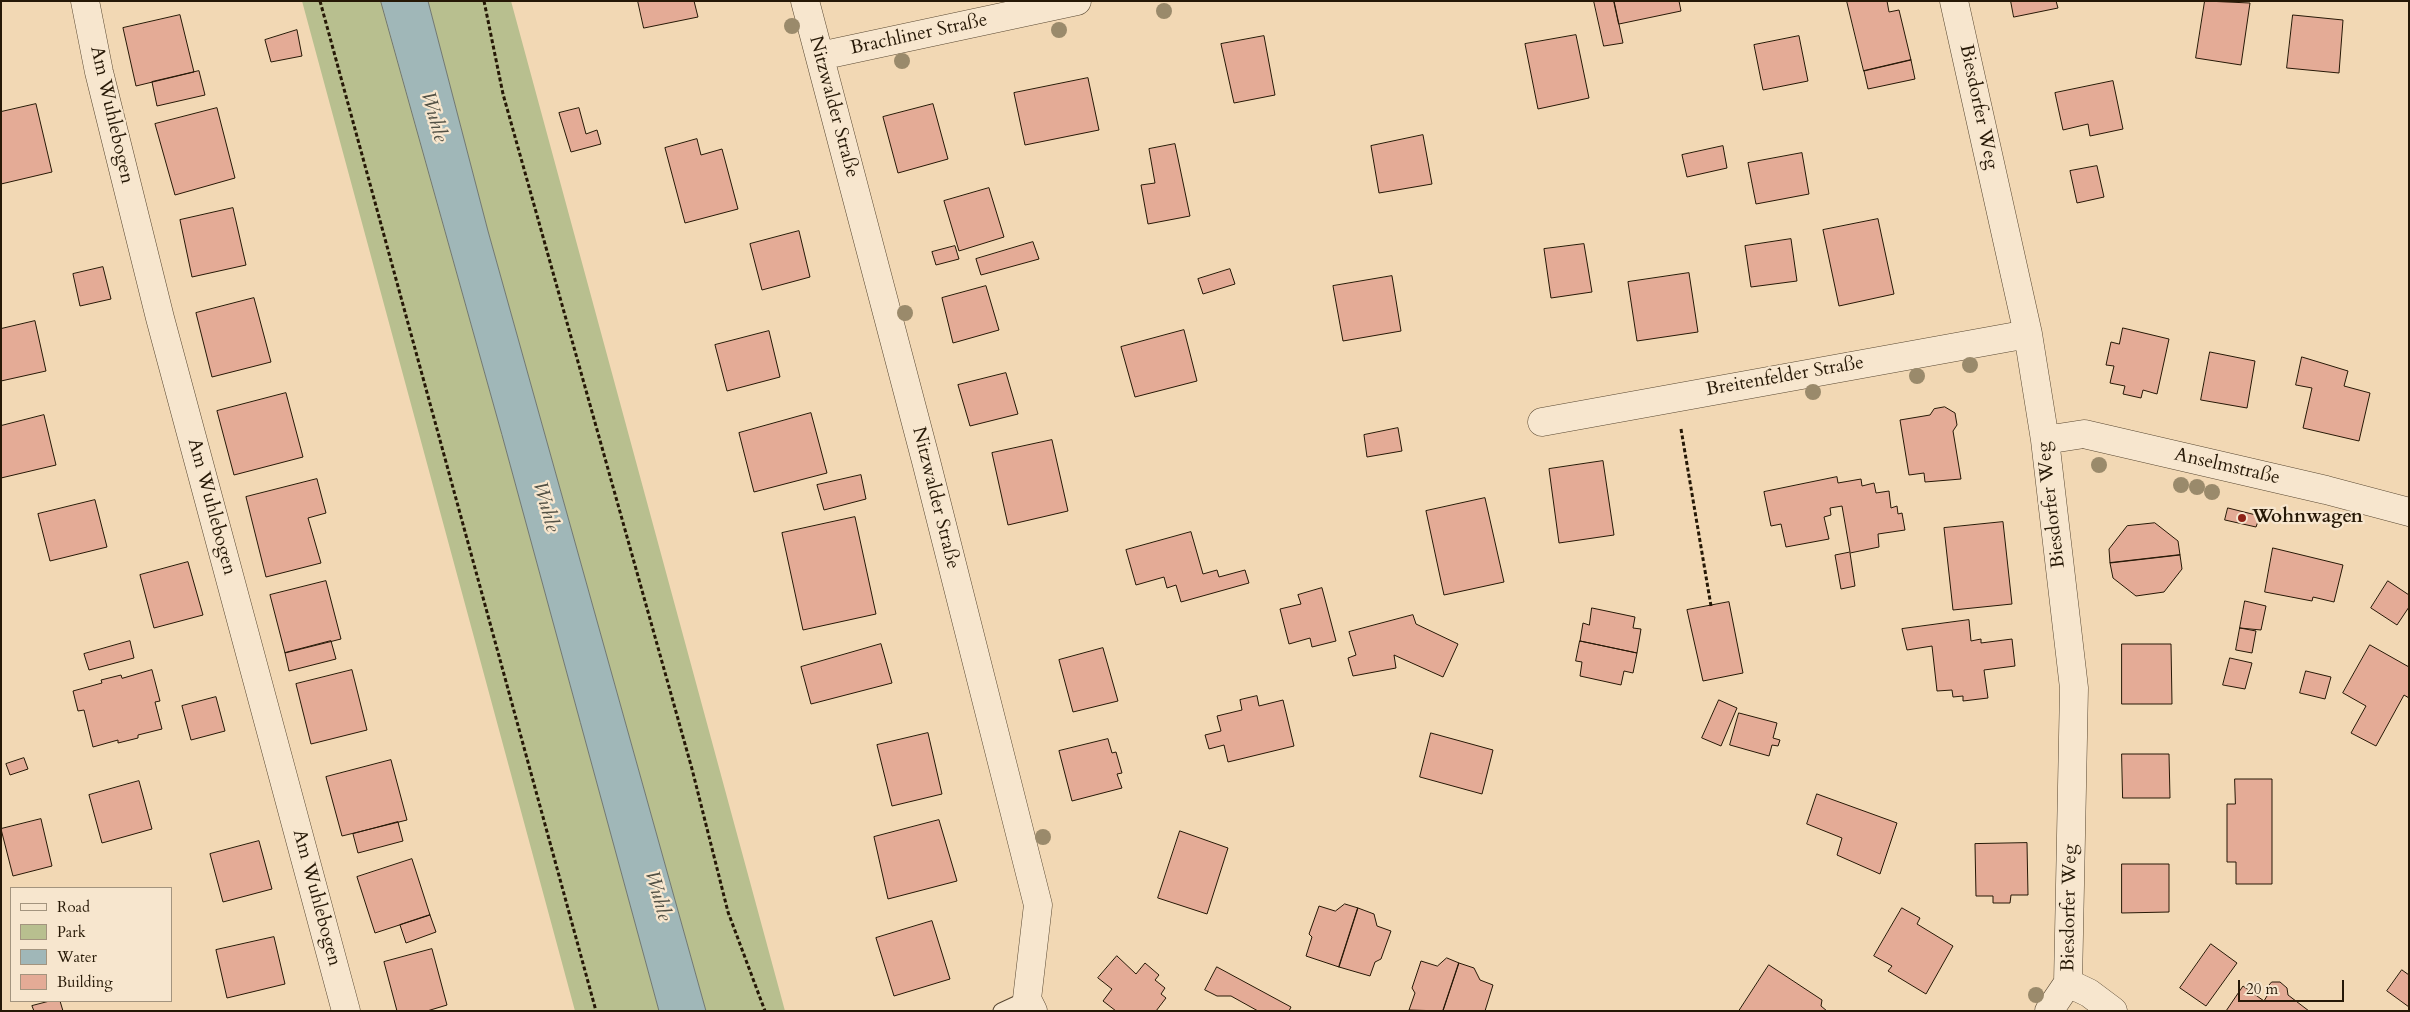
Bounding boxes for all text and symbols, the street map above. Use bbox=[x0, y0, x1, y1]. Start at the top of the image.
street label: Brachliner Straße bbox=[848, 9, 990, 61]
street label: Nitzwalder Straße bbox=[803, 34, 863, 180]
street label: Biesdorfer Weg bbox=[1954, 42, 2002, 172]
street label: Am Wuhlebogen bbox=[84, 44, 138, 186]
water label: Wuhle bbox=[414, 89, 452, 145]
street label: Breitenfelder Straße bbox=[1704, 352, 1866, 402]
street label: Nitzwalder Straße bbox=[906, 425, 964, 571]
street label: Am Wuhlebogen bbox=[182, 436, 240, 578]
street label: Biesdorfer Weg bbox=[2033, 440, 2071, 570]
street label: Anselmstraße bbox=[2172, 444, 2282, 490]
water label: Wuhle bbox=[526, 479, 564, 535]
place label: Wohnwagen bbox=[2252, 507, 2363, 529]
marker: Wohnwagen bbox=[2236, 512, 2248, 524]
street label: Am Wuhlebogen bbox=[287, 827, 345, 969]
street label: Biesdorfer Weg bbox=[2057, 844, 2083, 972]
water label: Wuhle bbox=[638, 868, 676, 924]
legend bbox=[10, 887, 172, 1002]
text: Road bbox=[57, 897, 90, 917]
text: Park bbox=[57, 922, 86, 942]
text: Water bbox=[57, 947, 97, 967]
scale bar bbox=[2240, 970, 2346, 1002]
text: Building bbox=[57, 972, 113, 992]
text: 20 m bbox=[2246, 979, 2278, 999]

